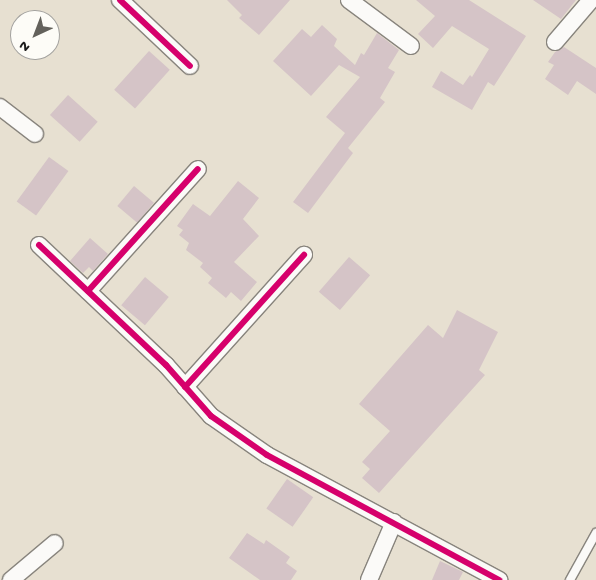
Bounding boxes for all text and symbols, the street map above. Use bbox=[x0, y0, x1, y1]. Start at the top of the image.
north arrow bbox=[10, 10, 60, 60]
text: N bbox=[16, 36, 34, 55]

